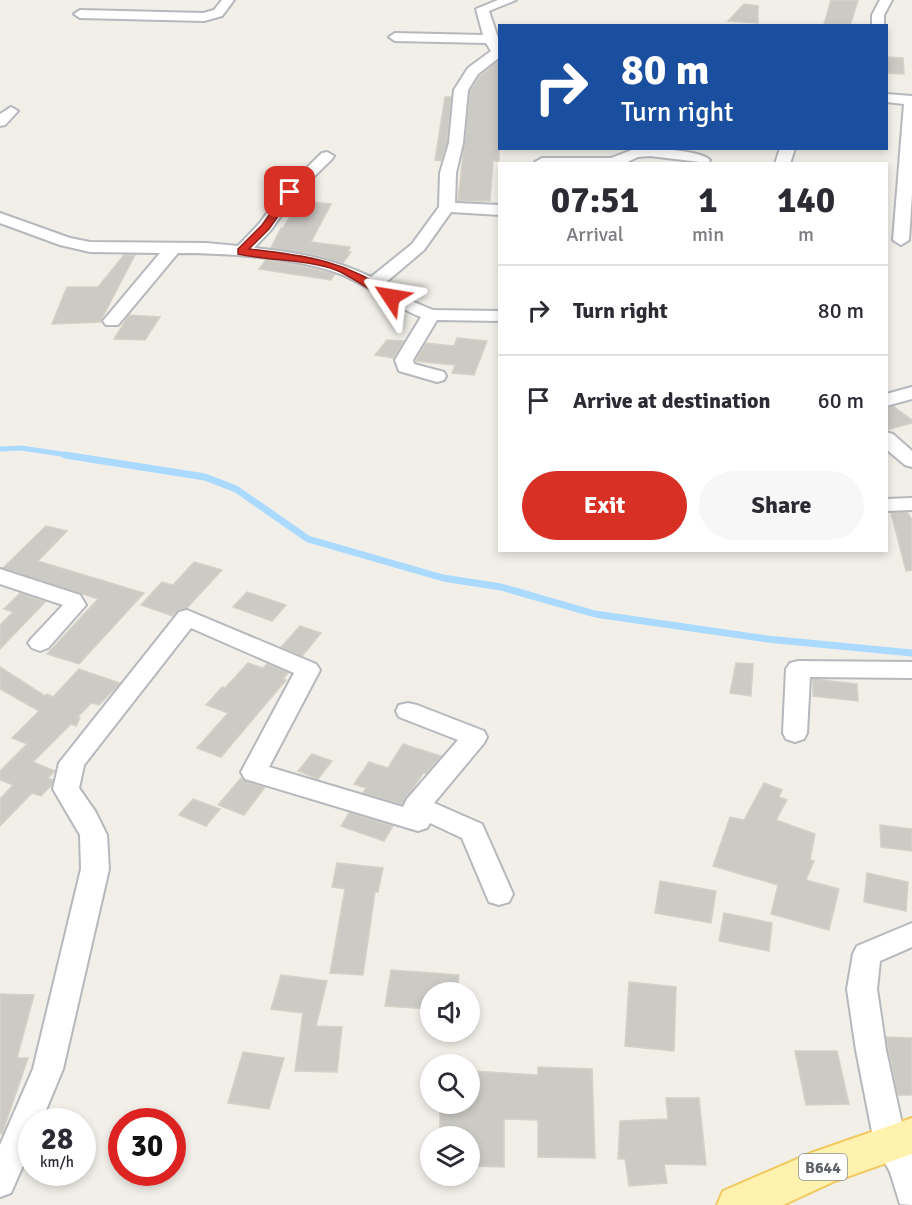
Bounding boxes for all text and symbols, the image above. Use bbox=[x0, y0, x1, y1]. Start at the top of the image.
text: 80 m bbox=[621, 45, 710, 96]
icon: right bbox=[522, 48, 600, 126]
text: Turn right bbox=[621, 96, 734, 129]
pin bbox=[264, 166, 315, 217]
icon: arrive bbox=[273, 175, 306, 208]
text: 07:51 bbox=[551, 178, 639, 223]
text: 1 bbox=[698, 178, 718, 223]
text: 140 bbox=[777, 178, 835, 223]
text: Arrival bbox=[566, 222, 624, 247]
text: min bbox=[692, 222, 724, 247]
text: m bbox=[798, 222, 814, 247]
position arrow bbox=[359, 265, 423, 329]
icon: right bbox=[522, 294, 555, 327]
text: Turn right bbox=[573, 297, 668, 324]
text: 80 m bbox=[818, 297, 864, 324]
icon: arrive bbox=[522, 384, 555, 417]
text: Arrive at destination bbox=[573, 387, 770, 414]
text: 60 m bbox=[818, 387, 864, 414]
button: Exit bbox=[522, 471, 687, 540]
button: Share bbox=[699, 471, 864, 540]
map controls bbox=[420, 982, 480, 1186]
button: sound bbox=[420, 982, 480, 1042]
button: search bbox=[420, 1054, 480, 1114]
speed limit sign: 30 bbox=[108, 1108, 186, 1186]
text: 28 bbox=[41, 1121, 73, 1158]
button: layers bbox=[420, 1126, 480, 1186]
text: km/h bbox=[40, 1153, 74, 1171]
road number: B644 bbox=[799, 1154, 847, 1180]

